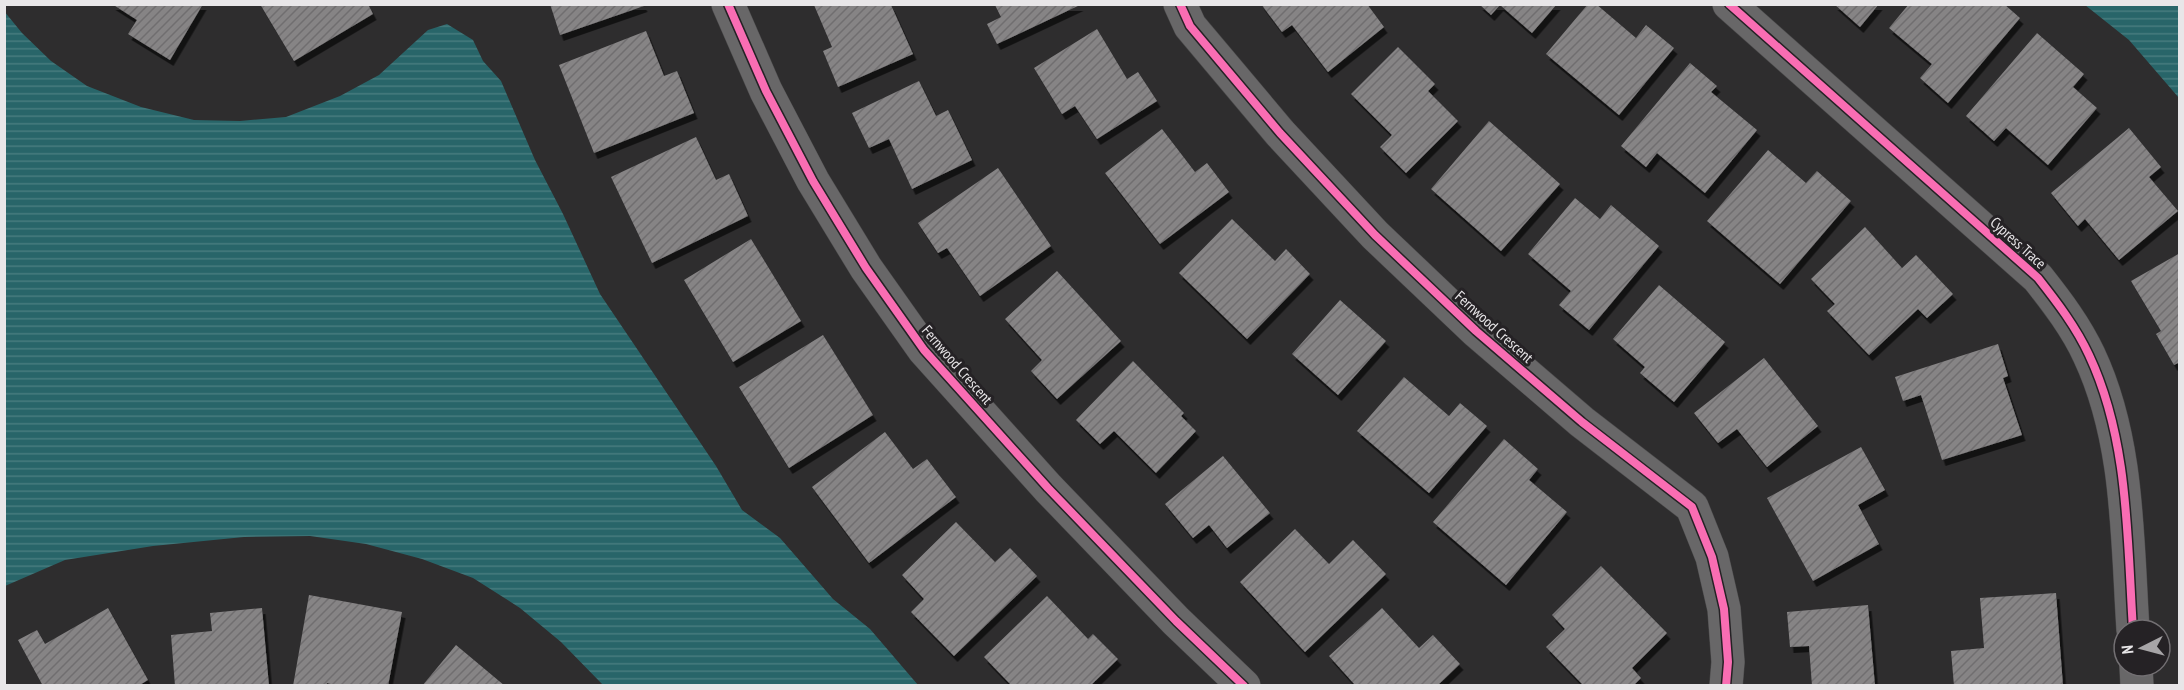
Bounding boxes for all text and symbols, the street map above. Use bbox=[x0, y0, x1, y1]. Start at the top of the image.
street label: Cypress Trace bbox=[1987, 213, 2050, 273]
street label: Fernwood Crescent bbox=[1451, 287, 1537, 367]
street label: Fernwood Crescent bbox=[918, 321, 997, 408]
north arrow bbox=[2112, 618, 2172, 678]
text: N bbox=[2117, 644, 2137, 655]

